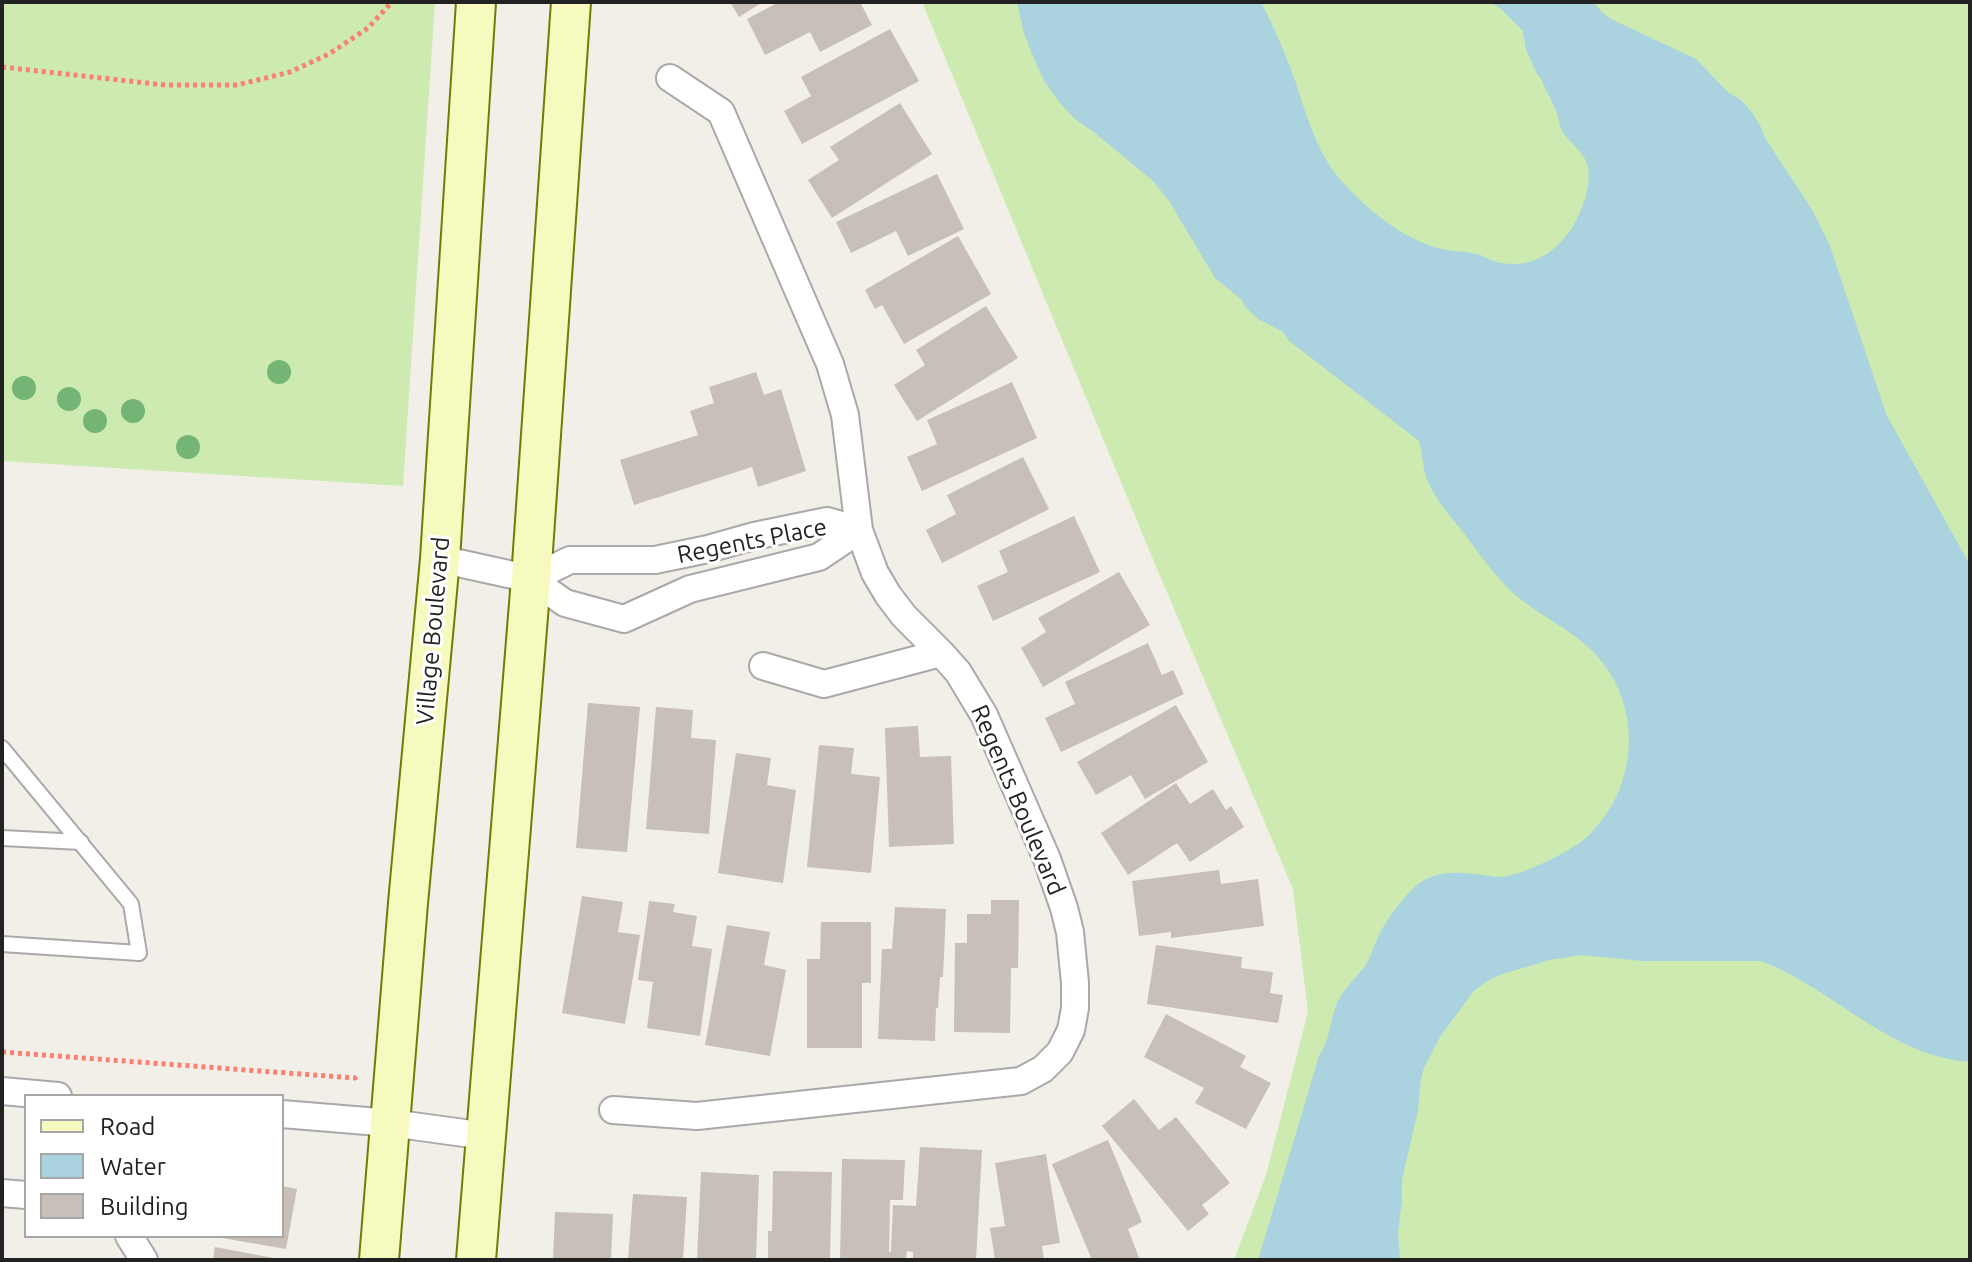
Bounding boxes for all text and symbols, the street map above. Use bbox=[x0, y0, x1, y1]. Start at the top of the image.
street label: Regents Place bbox=[675, 512, 829, 570]
street label: Village Boulevard bbox=[410, 536, 456, 726]
street label: Regents Boulevard bbox=[965, 701, 1071, 899]
legend bbox=[24, 1094, 284, 1238]
text: Road bbox=[100, 1113, 155, 1140]
text: Water bbox=[100, 1153, 166, 1180]
text: Building bbox=[100, 1193, 188, 1220]

